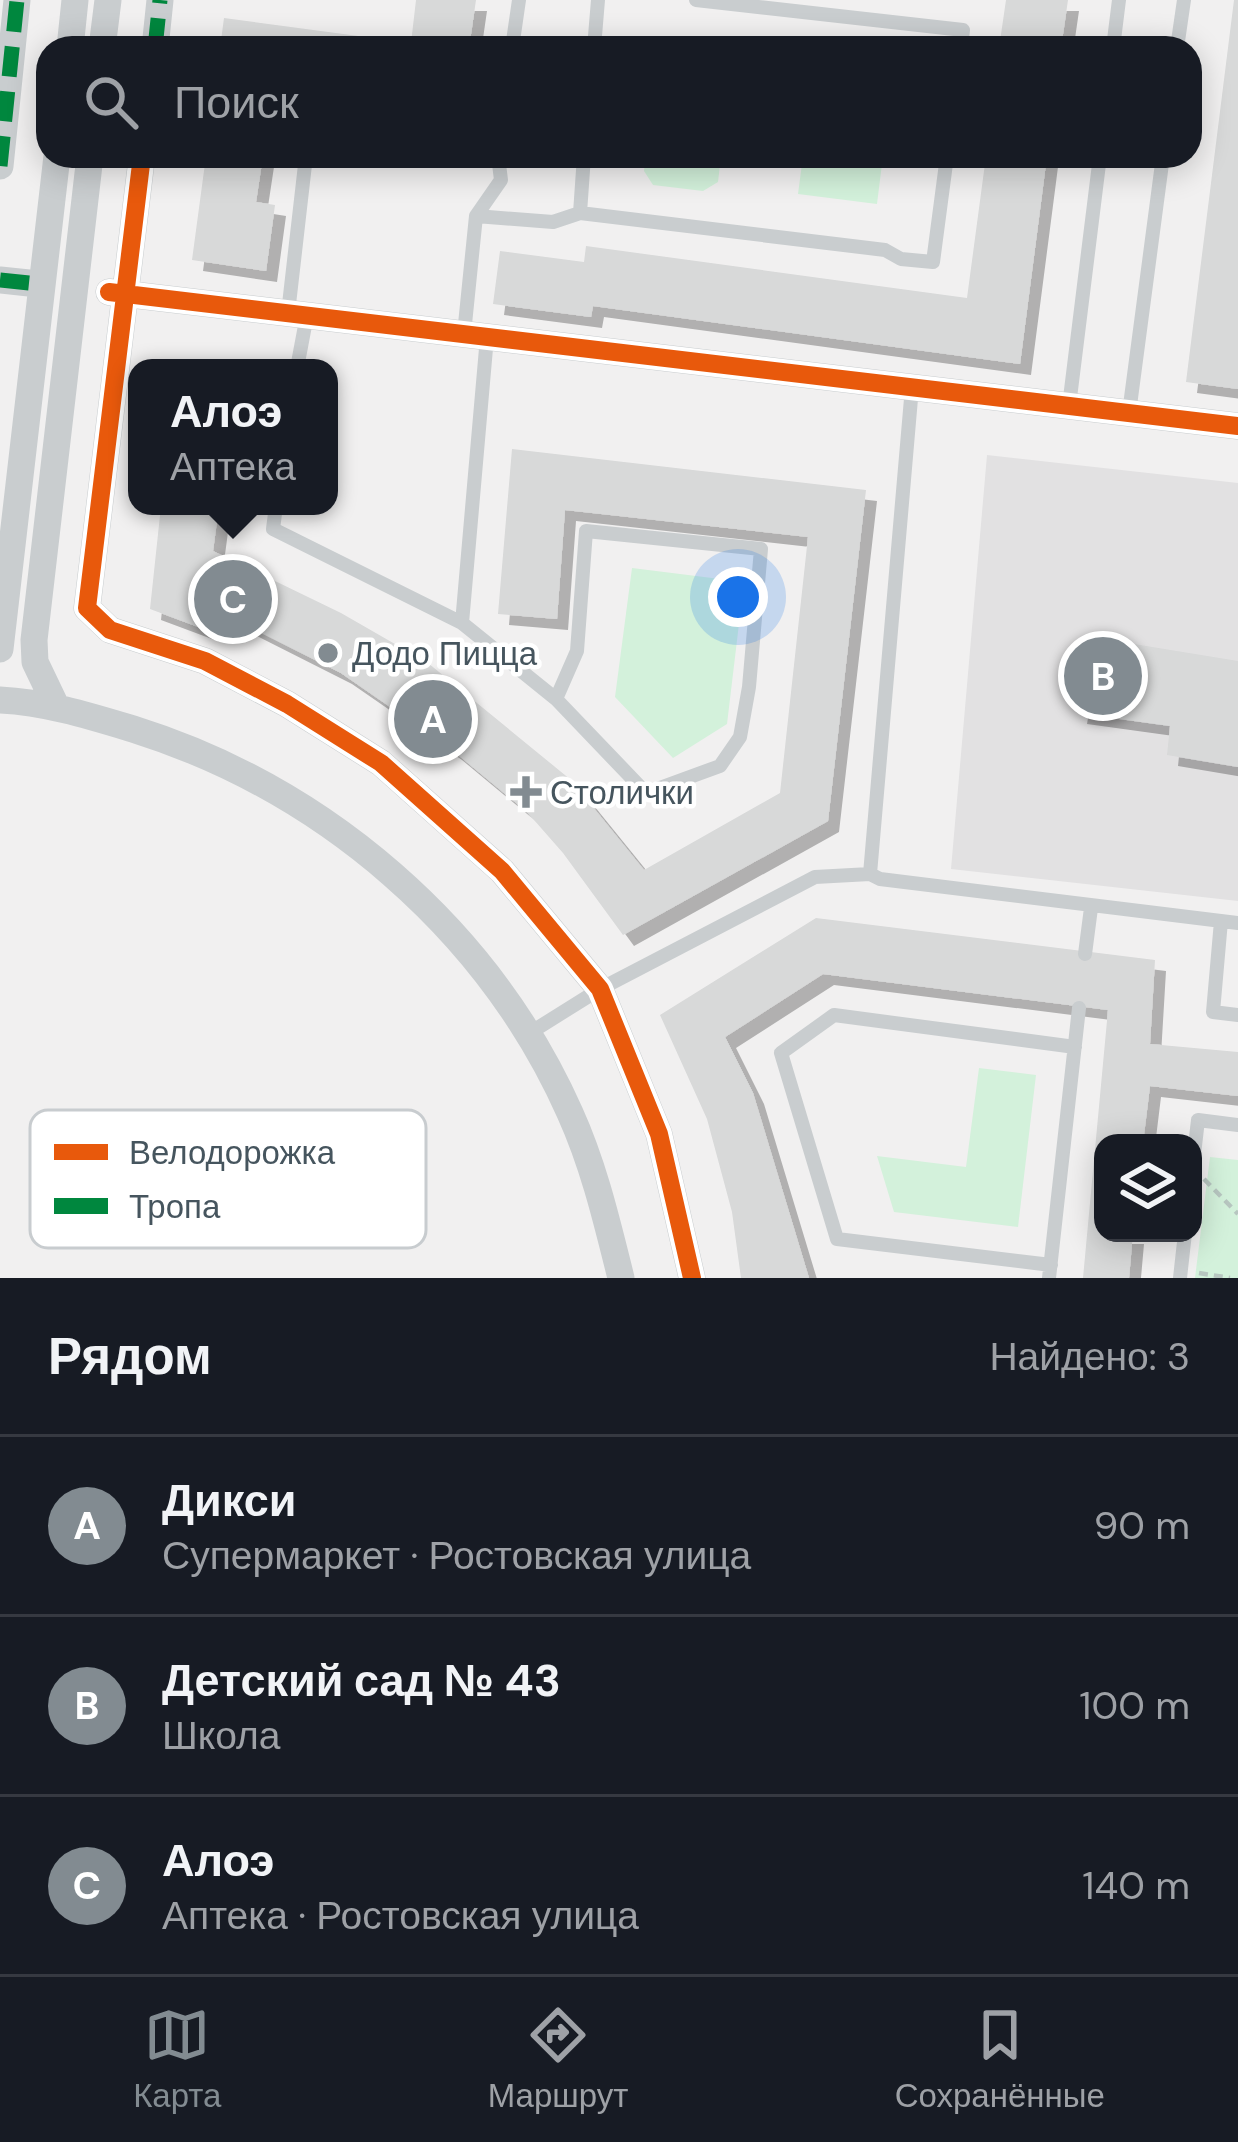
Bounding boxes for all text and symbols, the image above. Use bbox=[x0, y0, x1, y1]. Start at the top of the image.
search box bbox=[36, 36, 1202, 168]
icon: search bbox=[78, 69, 144, 135]
text: Поиск bbox=[174, 73, 299, 132]
popup bbox=[128, 359, 338, 515]
text: Алоэ bbox=[170, 382, 282, 441]
text: Аптека bbox=[170, 441, 296, 492]
pin: C bbox=[194, 554, 272, 644]
your location bbox=[708, 567, 768, 627]
pin: B bbox=[1064, 631, 1142, 721]
place label: Додо Пицца bbox=[352, 632, 538, 675]
marker: Додо Пицца bbox=[315, 640, 341, 666]
pin: A bbox=[394, 674, 472, 764]
place label: Столички bbox=[550, 771, 694, 814]
marker: Столички bbox=[513, 779, 539, 805]
legend bbox=[30, 1110, 426, 1248]
text: Велодорожка bbox=[129, 1131, 336, 1174]
map controls bbox=[1094, 1134, 1202, 1242]
button: layers bbox=[1094, 1134, 1202, 1242]
text: Тропа bbox=[129, 1185, 221, 1228]
text: Рядом bbox=[48, 1323, 212, 1390]
text: Найдено: 3 bbox=[989, 1331, 1190, 1382]
text: Дикси bbox=[162, 1471, 296, 1530]
text: A bbox=[73, 1500, 101, 1551]
text: 90 m bbox=[1094, 1500, 1190, 1551]
text: Супермаркет · Ростовская улица bbox=[162, 1530, 751, 1581]
text: Детский сад № 43 bbox=[162, 1651, 561, 1710]
text: B bbox=[75, 1680, 99, 1731]
text: 100 m bbox=[1079, 1680, 1190, 1731]
text: Школа bbox=[162, 1710, 281, 1761]
text: Алоэ bbox=[162, 1831, 274, 1890]
text: C bbox=[73, 1860, 101, 1911]
text: 140 m bbox=[1082, 1860, 1190, 1911]
text: Аптека · Ростовская улица bbox=[162, 1890, 639, 1941]
tab: Карта bbox=[133, 2002, 221, 2117]
tab: Маршрут bbox=[488, 2002, 628, 2117]
tab: Сохранённые bbox=[895, 2002, 1105, 2117]

